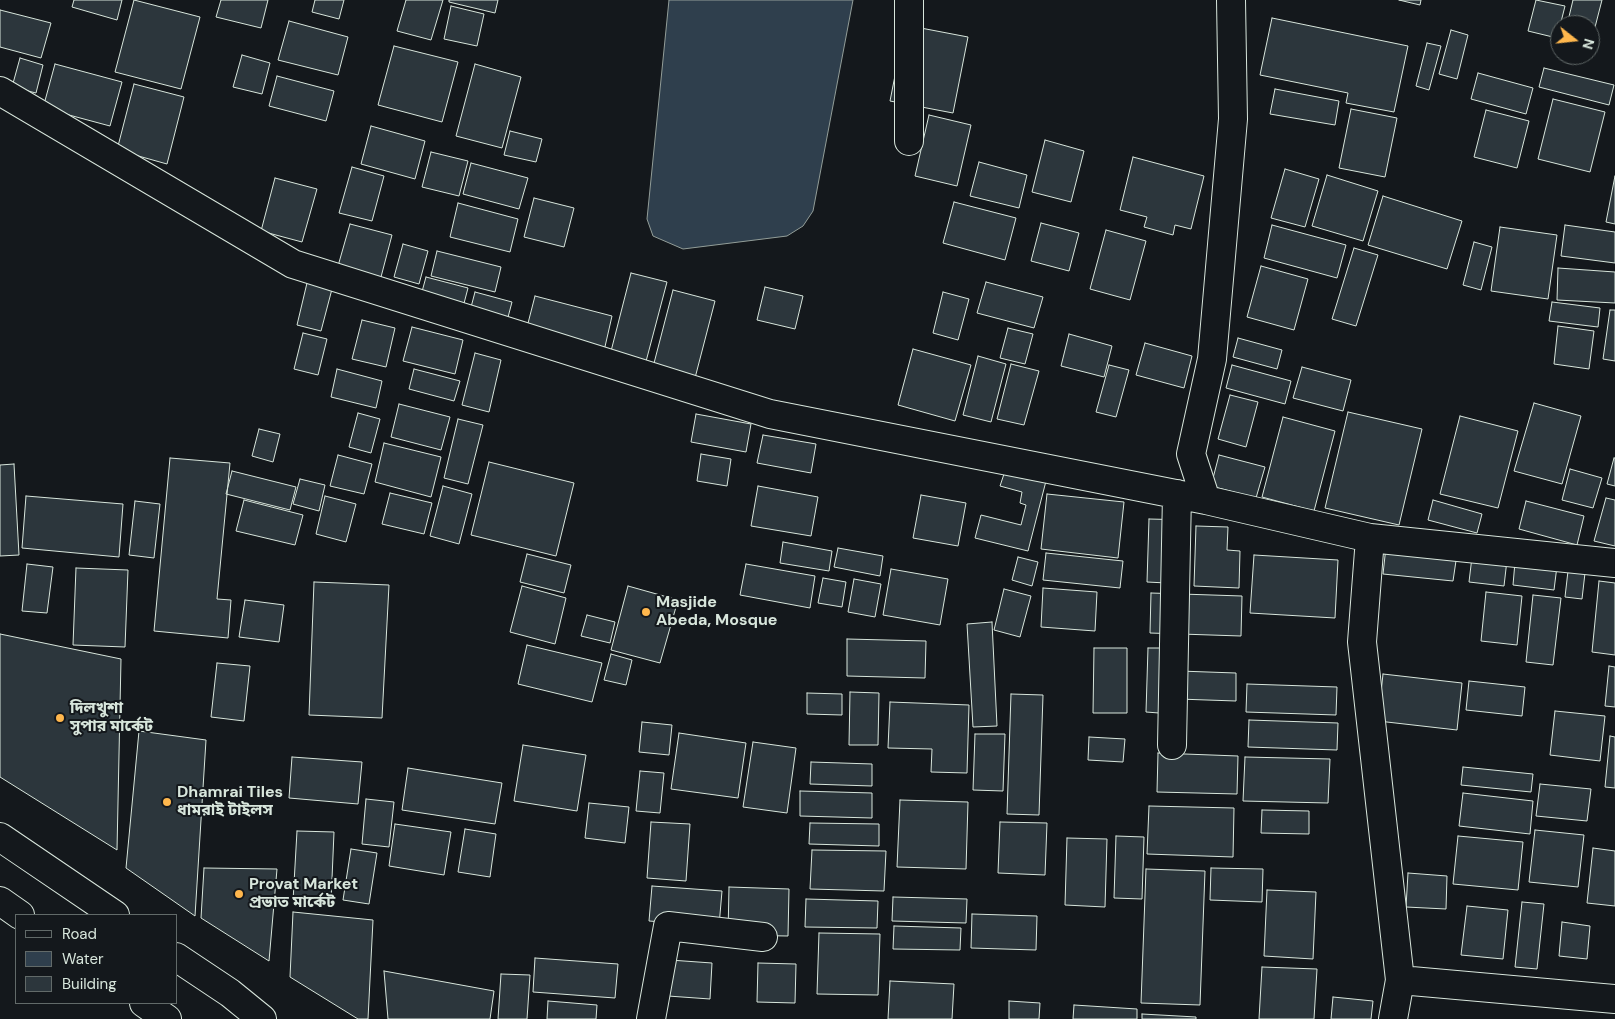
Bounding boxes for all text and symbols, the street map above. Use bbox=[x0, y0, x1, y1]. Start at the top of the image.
north arrow bbox=[1550, 15, 1600, 65]
text: N bbox=[1578, 36, 1599, 51]
place label: Masjide Abeda, Mosque bbox=[656, 593, 777, 631]
marker: Masjide Abeda, Mosque bbox=[640, 606, 652, 618]
place label: দিলখুশা সুপার মার্কেট bbox=[70, 699, 153, 737]
marker: দিলখুশা সুপার মার্কেট bbox=[54, 712, 66, 724]
place label: Dhamrai Tiles ধামরাই টাইলস bbox=[177, 783, 283, 821]
marker: Dhamrai Tiles ধামরাই টাইলস bbox=[161, 796, 173, 808]
place label: Provat Market প্রভাত মার্কেট bbox=[249, 875, 358, 913]
marker: Provat Market প্রভাত মার্কেট bbox=[233, 888, 245, 900]
legend bbox=[15, 914, 178, 1004]
text: Road bbox=[62, 924, 97, 944]
text: Water bbox=[62, 949, 103, 969]
text: Building bbox=[62, 974, 117, 994]

